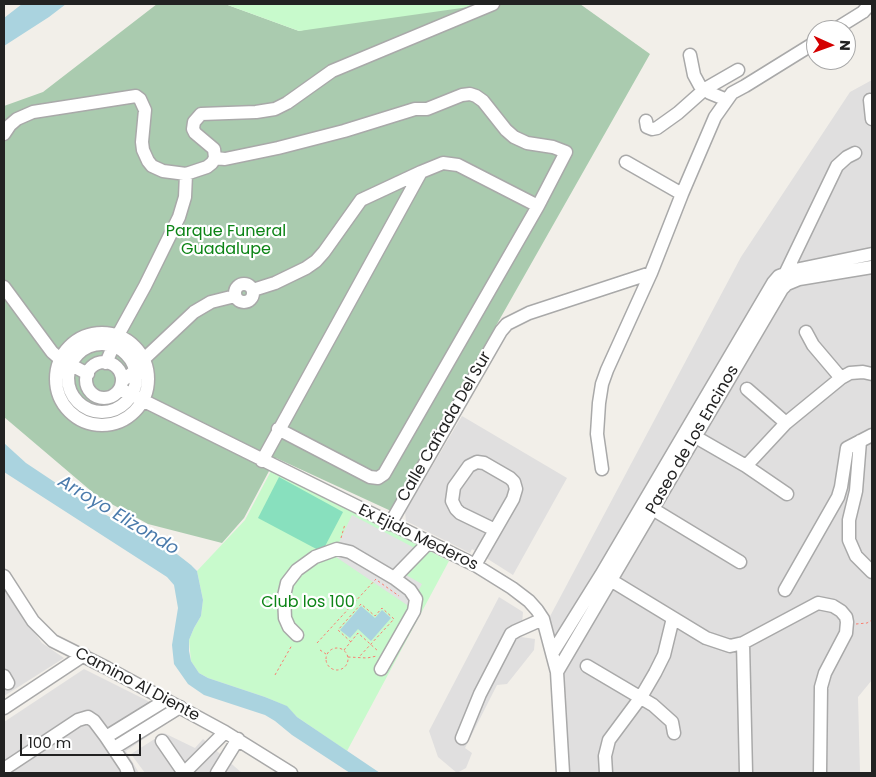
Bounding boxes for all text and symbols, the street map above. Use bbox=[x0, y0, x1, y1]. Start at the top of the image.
north arrow bbox=[806, 20, 856, 70]
text: N bbox=[835, 40, 855, 51]
park label: Parque Funeral Guadalupe bbox=[166, 222, 286, 260]
street label: Calle Cañada Del Sur bbox=[394, 348, 496, 506]
street label: Paseo de Los Encinos bbox=[643, 362, 743, 518]
water label: Arroyo Elizondo bbox=[54, 471, 182, 561]
street label: Ex Ejido Mederos bbox=[355, 501, 481, 575]
park label: Club los 100 bbox=[261, 593, 355, 613]
street label: Camino Al Diente bbox=[71, 644, 203, 726]
scale bar bbox=[22, 724, 144, 756]
text: 100 m bbox=[28, 732, 71, 753]

